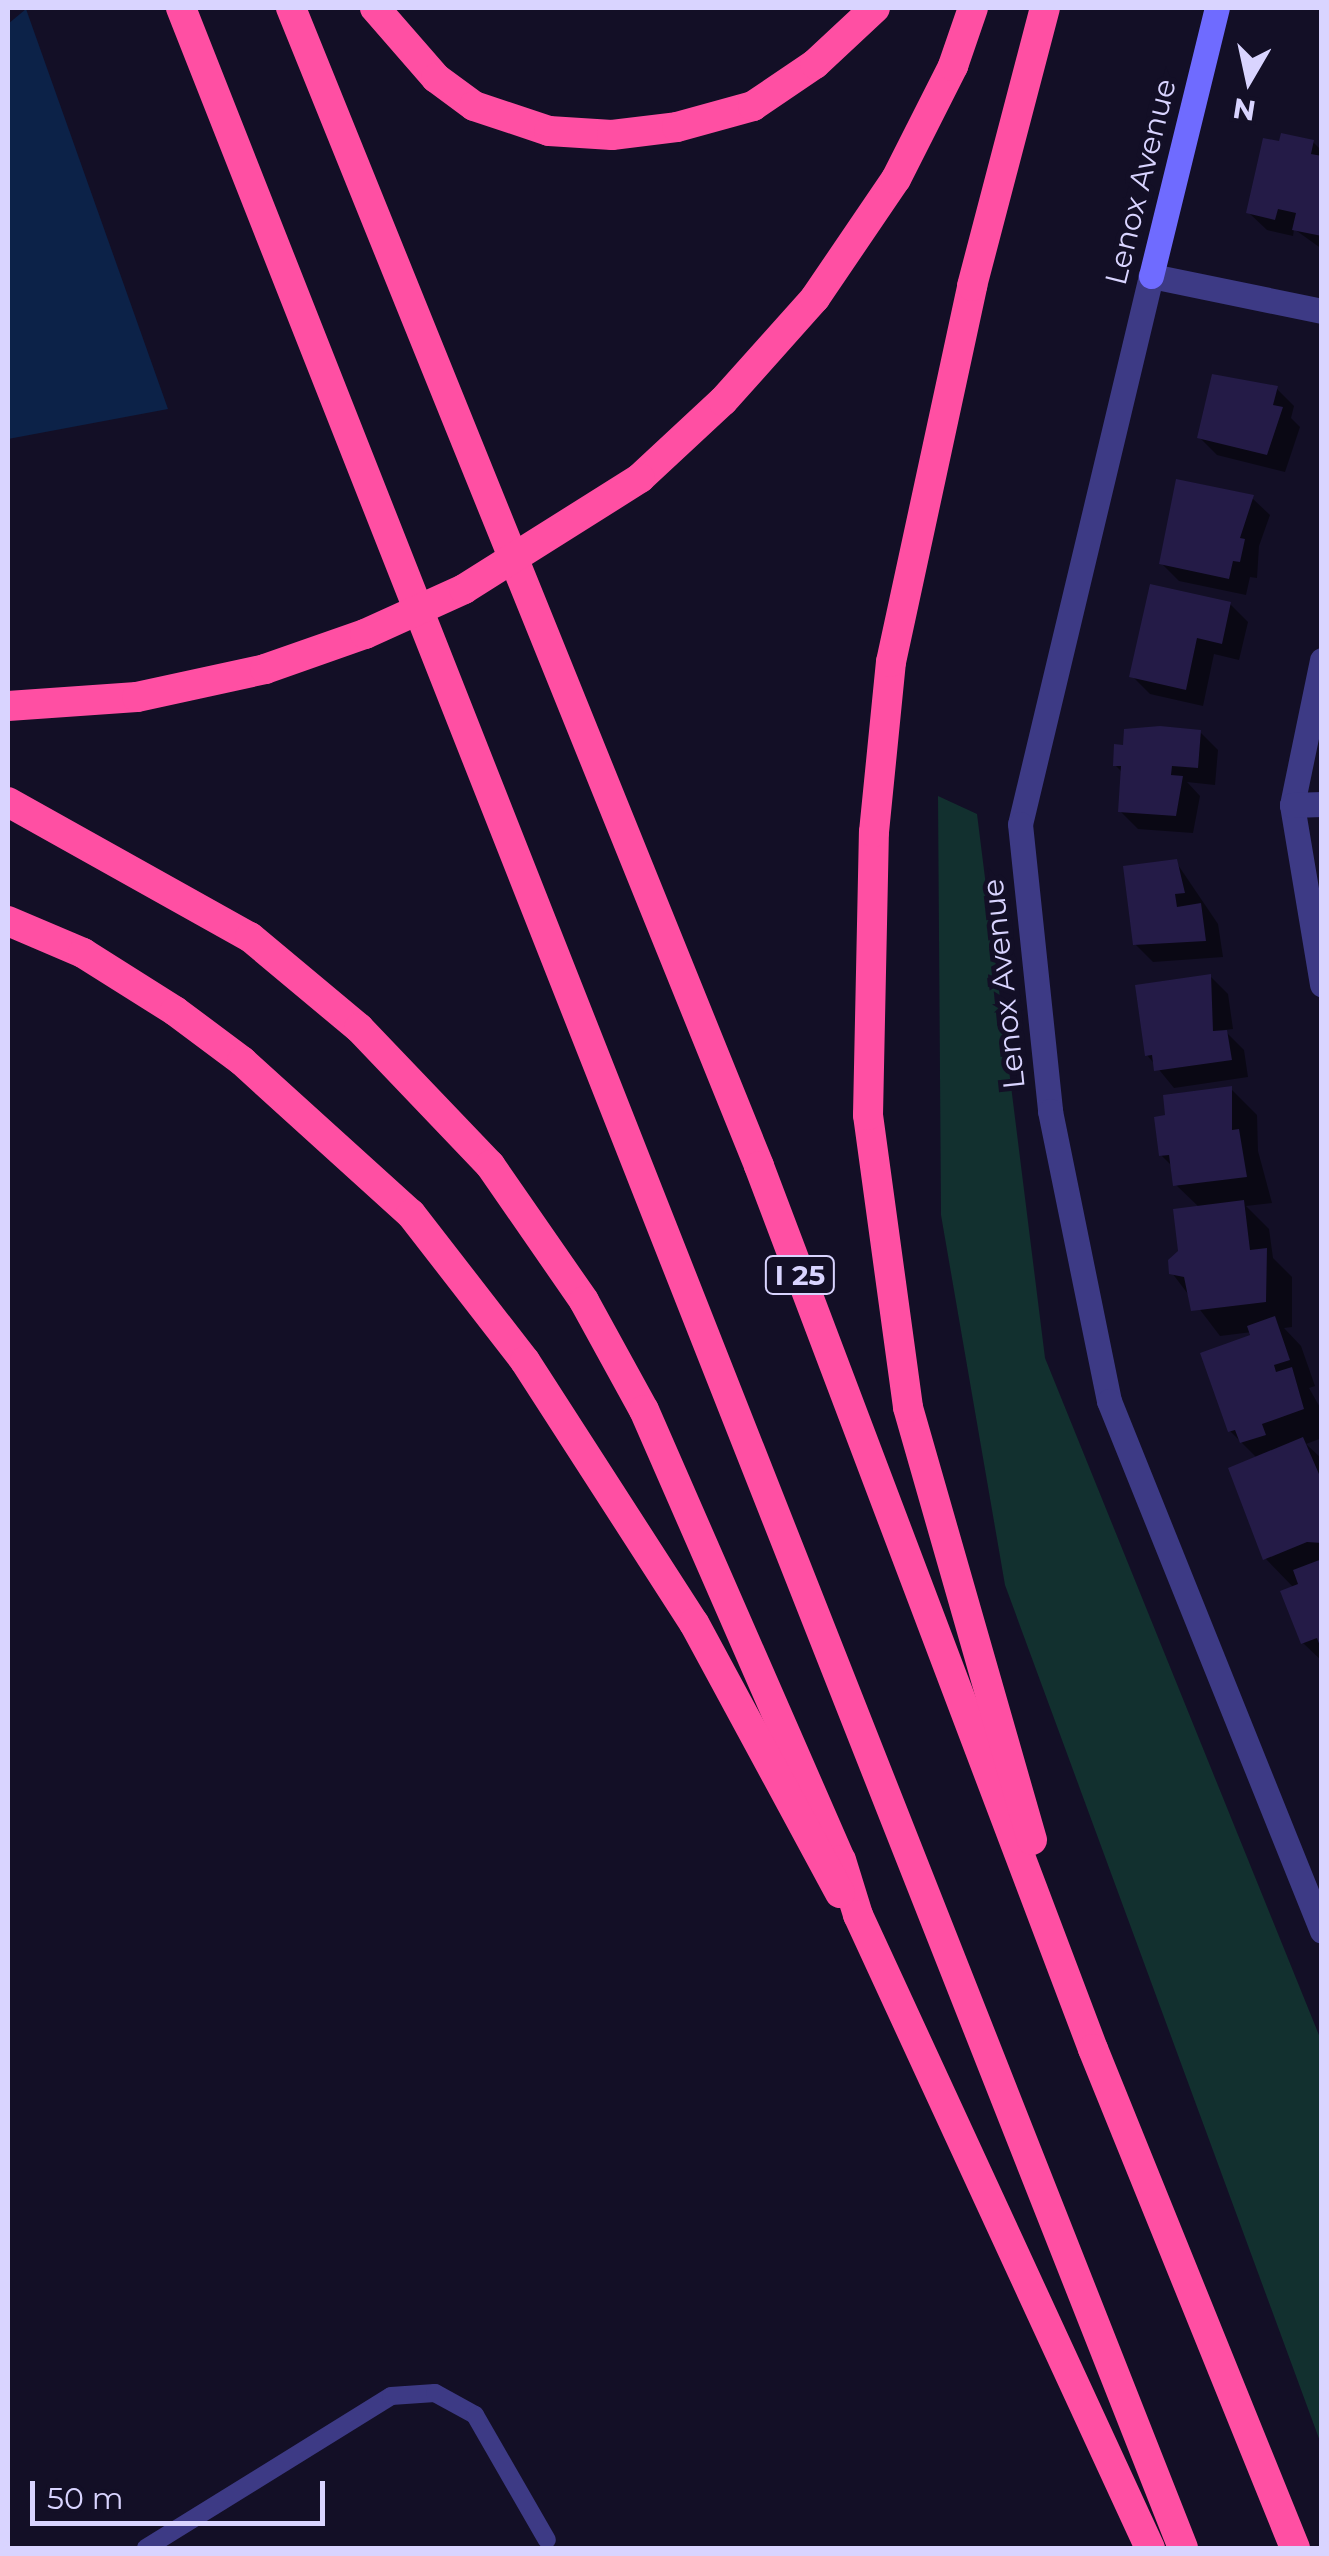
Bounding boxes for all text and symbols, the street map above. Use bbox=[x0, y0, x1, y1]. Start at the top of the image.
north arrow bbox=[1199, 30, 1299, 130]
street label: Lenox Avenue bbox=[1098, 75, 1184, 289]
text: N bbox=[1230, 91, 1258, 128]
street label: Lenox Avenue bbox=[975, 877, 1033, 1091]
road number: I 25 bbox=[762, 1252, 838, 1298]
scale bar bbox=[35, 2461, 330, 2523]
text: 50 m bbox=[47, 2480, 124, 2517]

